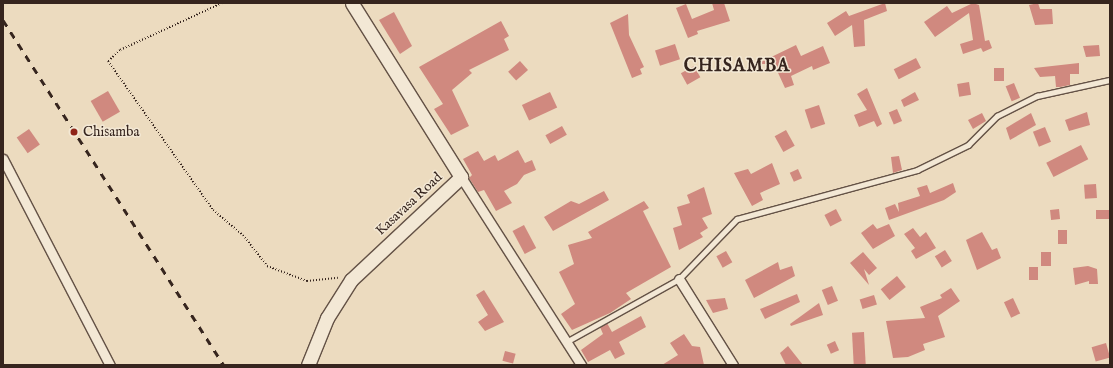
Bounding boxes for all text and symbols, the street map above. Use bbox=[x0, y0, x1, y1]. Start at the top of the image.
district label: CHISAMBA bbox=[684, 56, 790, 78]
place label: Chisamba bbox=[83, 124, 139, 140]
marker: Chisamba bbox=[68, 126, 80, 138]
street label: Kasavasa Road bbox=[372, 169, 446, 239]

